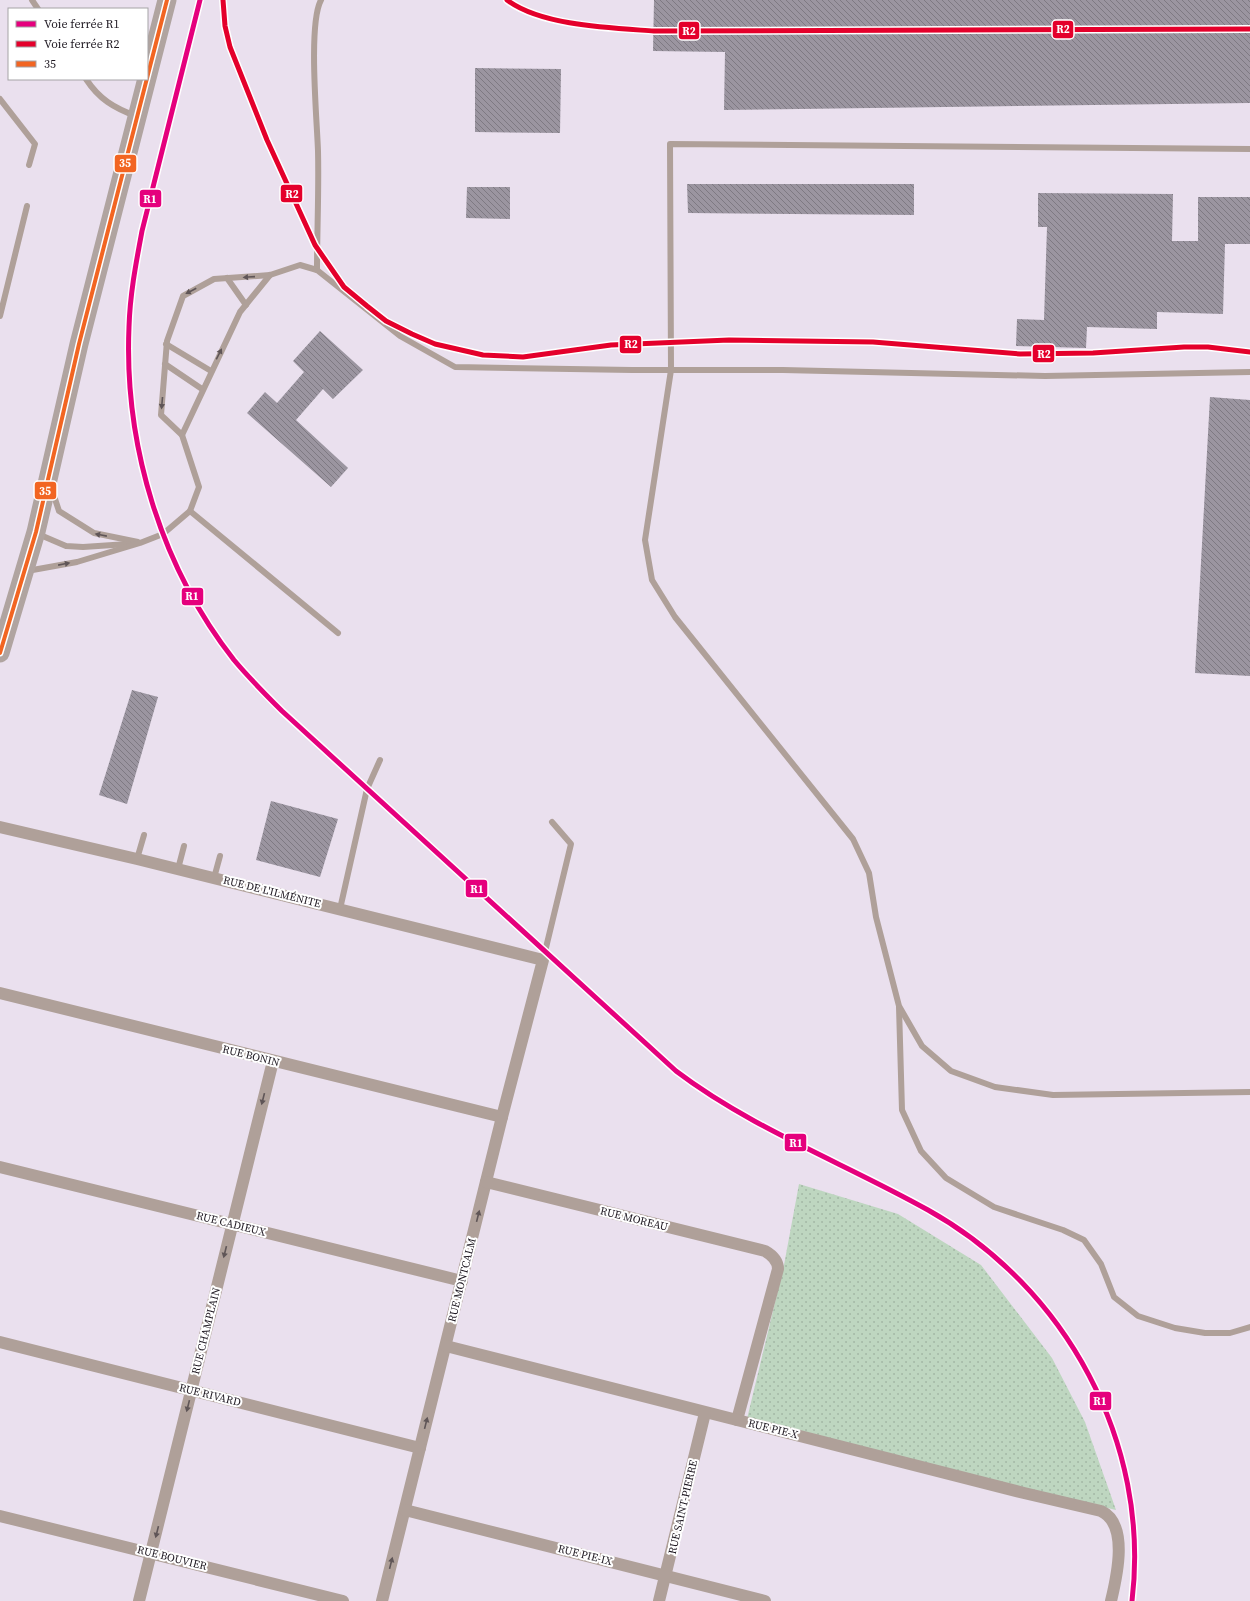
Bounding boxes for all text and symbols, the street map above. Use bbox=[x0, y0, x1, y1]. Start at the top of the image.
legend bbox=[8, 8, 148, 80]
text: Voie ferrée R1 bbox=[44, 16, 119, 32]
line badge: R2 bbox=[1052, 20, 1074, 39]
line badge: R2 bbox=[678, 21, 700, 40]
text: R2 bbox=[1056, 22, 1070, 37]
text: R2 bbox=[682, 24, 696, 39]
text: Voie ferrée R2 bbox=[44, 36, 119, 52]
text: 35 bbox=[44, 56, 56, 72]
line badge: 35 bbox=[114, 154, 137, 173]
text: 35 bbox=[119, 156, 131, 171]
line badge: R2 bbox=[280, 184, 303, 203]
text: R2 bbox=[285, 187, 299, 202]
line badge: R1 bbox=[139, 189, 162, 208]
text: R1 bbox=[143, 192, 157, 207]
one-way arrow bbox=[243, 273, 255, 280]
one-way arrow bbox=[185, 288, 197, 295]
line badge: R2 bbox=[619, 335, 642, 354]
text: R2 bbox=[624, 337, 638, 352]
line badge: R2 bbox=[1032, 344, 1055, 363]
text: R2 bbox=[1037, 347, 1051, 362]
one-way arrow bbox=[216, 349, 222, 360]
one-way arrow bbox=[158, 397, 165, 409]
line badge: 35 bbox=[34, 481, 57, 500]
text: 35 bbox=[39, 484, 51, 499]
one-way arrow bbox=[95, 532, 108, 538]
one-way arrow bbox=[58, 561, 70, 567]
line badge: R1 bbox=[181, 587, 204, 606]
text: R1 bbox=[185, 589, 199, 604]
street label: RUE DE L'ILMÉNITE bbox=[222, 873, 323, 911]
line badge: R1 bbox=[465, 879, 488, 898]
text: R1 bbox=[470, 882, 484, 897]
street label: RUE BONIN bbox=[221, 1042, 281, 1070]
one-way arrow bbox=[260, 1093, 266, 1105]
line badge: R1 bbox=[784, 1133, 807, 1152]
text: R1 bbox=[789, 1136, 803, 1151]
street label: RUE MOREAU bbox=[599, 1203, 669, 1235]
street label: RUE CADIEUX bbox=[195, 1208, 268, 1240]
one-way arrow bbox=[475, 1210, 481, 1222]
street label: RUE MONTCALM bbox=[444, 1236, 480, 1324]
one-way arrow bbox=[222, 1247, 228, 1259]
street label: RUE CHAMPLAIN bbox=[188, 1286, 224, 1376]
street label: RUE RIVARD bbox=[177, 1380, 243, 1410]
line badge: R1 bbox=[1089, 1391, 1112, 1411]
text: R1 bbox=[1093, 1394, 1107, 1409]
one-way arrow bbox=[184, 1400, 190, 1412]
street label: RUE PIE-X bbox=[746, 1416, 800, 1443]
one-way arrow bbox=[424, 1417, 430, 1430]
street label: RUE SAINT-PIERRE bbox=[665, 1458, 701, 1556]
one-way arrow bbox=[153, 1526, 159, 1538]
street label: RUE PIE-IX bbox=[556, 1541, 615, 1569]
street label: RUE BOUVIER bbox=[136, 1542, 208, 1574]
one-way arrow bbox=[389, 1557, 395, 1569]

